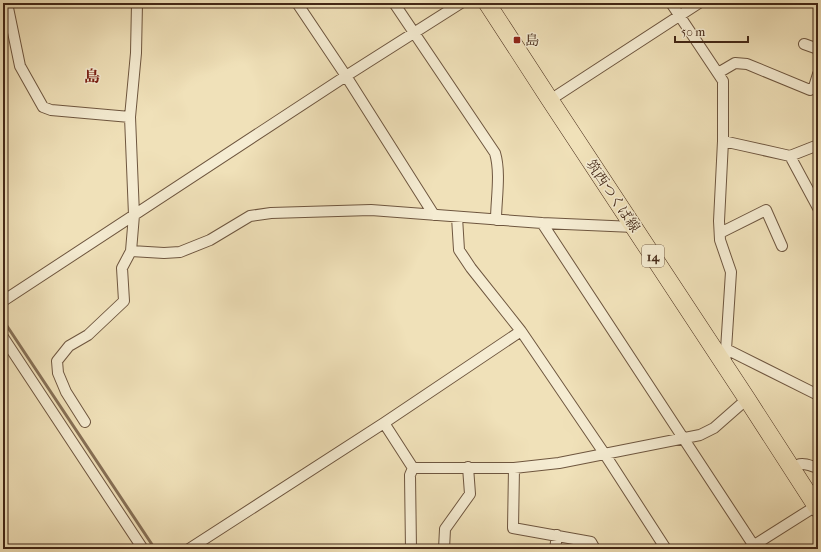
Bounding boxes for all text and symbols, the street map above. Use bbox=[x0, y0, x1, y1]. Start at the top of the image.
scale bar bbox=[675, 18, 748, 44]
text: 50 m bbox=[681, 25, 705, 39]
place label: 島 bbox=[525, 32, 539, 49]
marker: 島 bbox=[512, 35, 522, 45]
district label: 島 bbox=[84, 67, 100, 86]
street label: 筑西つくば線 bbox=[582, 156, 644, 236]
road number: 14 bbox=[642, 245, 664, 267]

